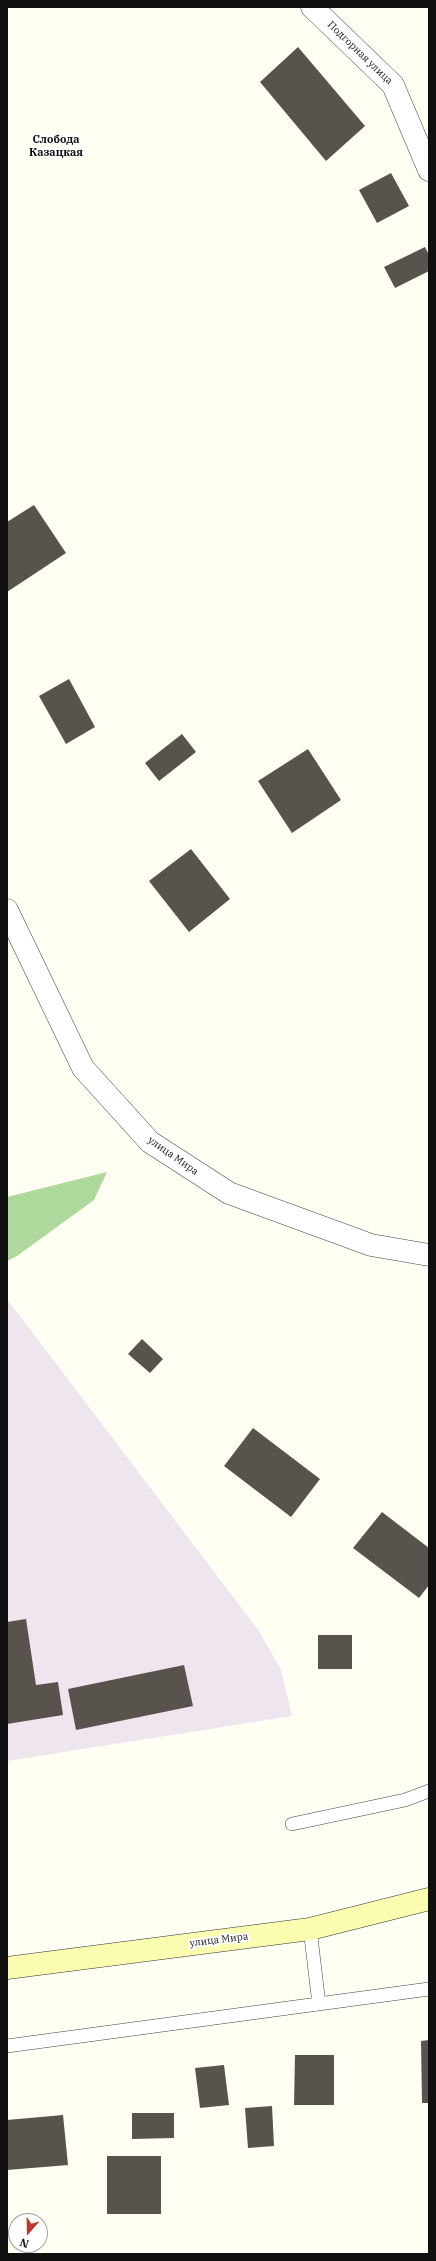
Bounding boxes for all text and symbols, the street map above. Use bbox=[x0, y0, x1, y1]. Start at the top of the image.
street label: Подгорная улица bbox=[325, 19, 395, 87]
district label: Слобода Казацкая bbox=[29, 133, 83, 159]
street label: улица Мира bbox=[145, 1134, 201, 1178]
street label: улица Мира bbox=[189, 1930, 249, 1950]
north arrow bbox=[8, 2213, 48, 2253]
text: N bbox=[18, 2235, 31, 2251]

